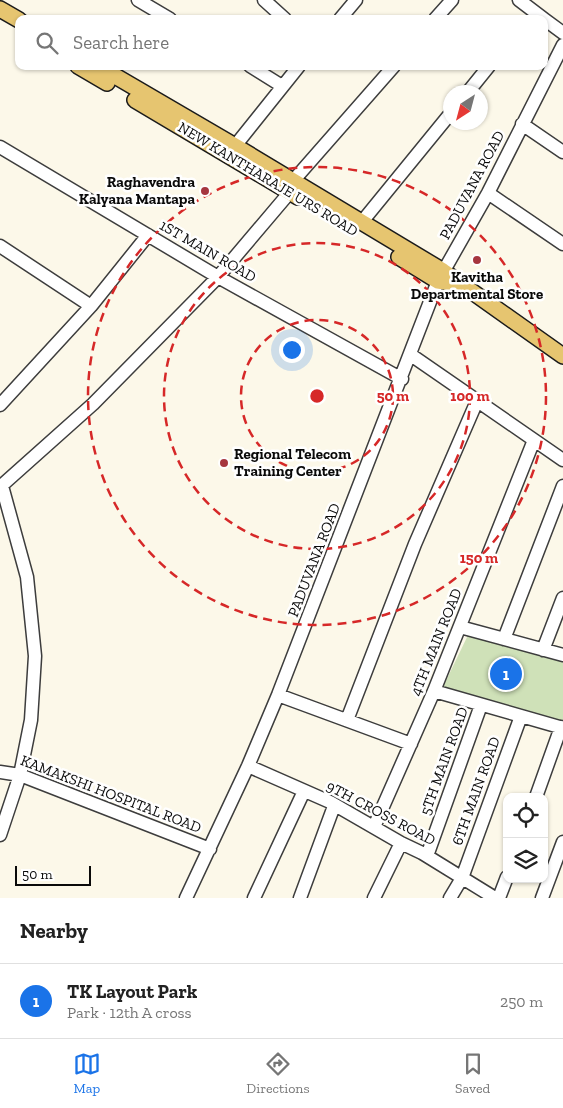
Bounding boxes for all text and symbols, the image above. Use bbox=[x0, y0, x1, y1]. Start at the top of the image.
search box bbox=[15, 15, 548, 70]
icon: search bbox=[33, 29, 61, 57]
text: Search here bbox=[73, 31, 169, 54]
north arrow bbox=[443, 85, 488, 130]
street label: NEW KANTHARAJE URS ROAD bbox=[175, 118, 361, 240]
street label: PADUVANA ROAD bbox=[436, 128, 508, 242]
place label: Raghavendra Kalyana Mantapa bbox=[79, 173, 195, 208]
marker: Raghavendra Kalyana Mantapa bbox=[199, 185, 211, 197]
street label: 1ST MAIN ROAD bbox=[157, 216, 259, 286]
marker: Kavitha Departmental Store bbox=[471, 254, 483, 266]
place label: Kavitha Departmental Store bbox=[411, 268, 543, 303]
your location bbox=[279, 337, 305, 363]
centre of rings bbox=[308, 387, 326, 405]
text: 50 m bbox=[377, 387, 409, 405]
text: 100 m bbox=[450, 387, 490, 405]
place label: Regional Telecom Training Center bbox=[234, 445, 351, 480]
marker: Regional Telecom Training Center bbox=[218, 457, 230, 469]
street label: PADUVANA ROAD bbox=[284, 501, 344, 619]
text: 150 m bbox=[460, 549, 498, 567]
street label: 4TH MAIN ROAD bbox=[406, 586, 466, 698]
pin: 1 bbox=[490, 655, 522, 693]
street label: 5TH MAIN ROAD bbox=[416, 704, 472, 818]
street label: 6TH MAIN ROAD bbox=[448, 734, 504, 848]
street label: KAMAKSHI HOSPITAL ROAD bbox=[18, 751, 204, 837]
street label: 9TH CROSS ROAD bbox=[323, 777, 439, 849]
map controls bbox=[503, 793, 548, 883]
button: locate bbox=[503, 793, 548, 838]
button: layers bbox=[503, 838, 548, 883]
scale bar bbox=[15, 863, 91, 886]
text: 50 m bbox=[22, 866, 53, 883]
text: Nearby bbox=[20, 918, 88, 943]
text: TK Layout Park bbox=[67, 980, 197, 1003]
text: 1 bbox=[33, 992, 39, 1011]
text: 250 m bbox=[500, 992, 543, 1011]
text: Park · 12th A cross bbox=[67, 1003, 192, 1022]
tab: Map bbox=[73, 1050, 101, 1097]
tab: Directions bbox=[246, 1050, 310, 1097]
tab: Saved bbox=[455, 1050, 490, 1097]

